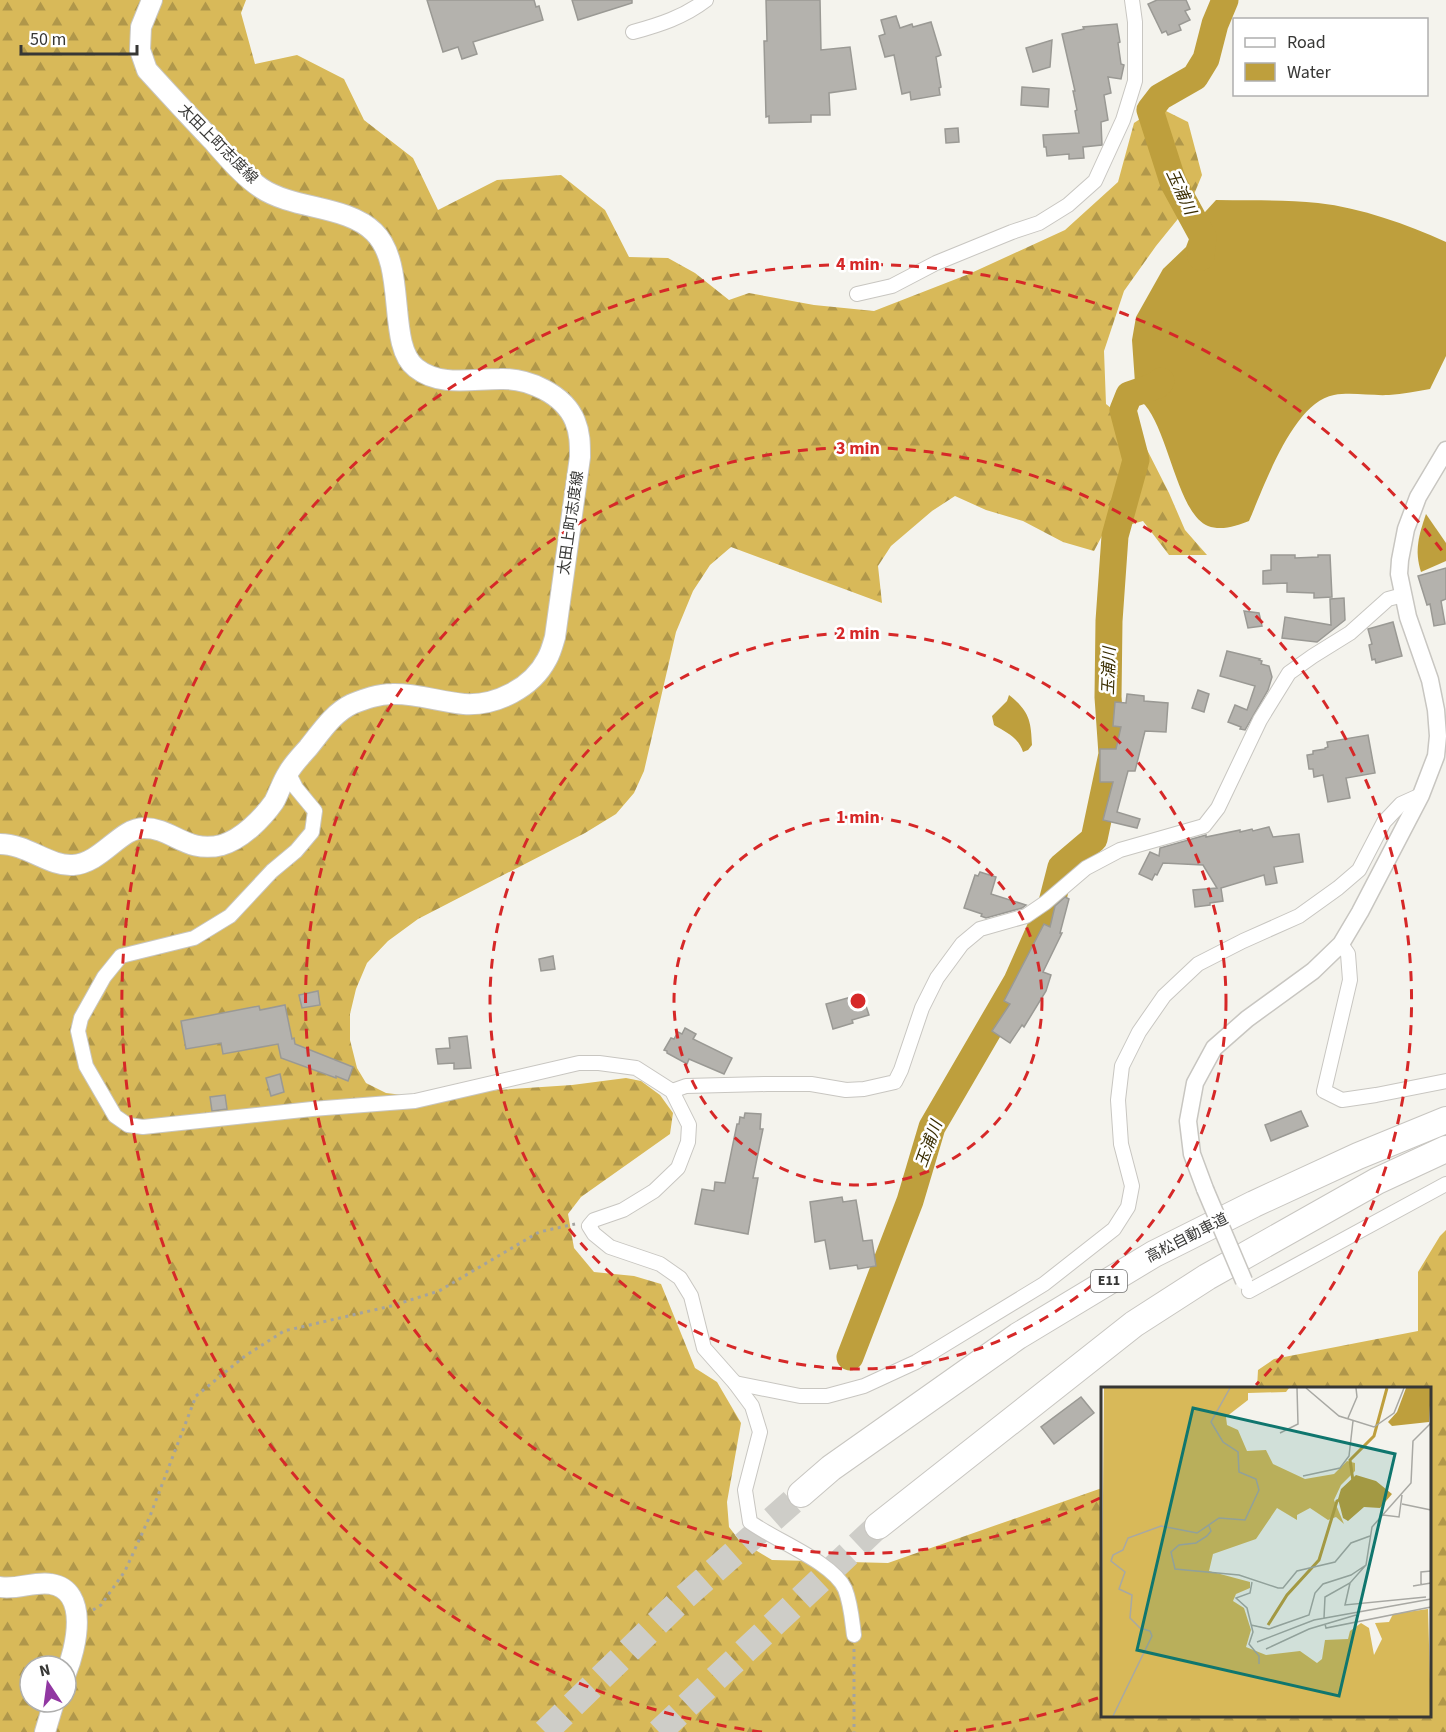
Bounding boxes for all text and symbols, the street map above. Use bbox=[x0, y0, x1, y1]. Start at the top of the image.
scale bar bbox=[21, 18, 136, 56]
legend bbox=[1233, 18, 1428, 96]
text: 50 m bbox=[30, 27, 66, 52]
text: Road bbox=[1287, 30, 1326, 55]
text: Water bbox=[1287, 60, 1331, 85]
street label: 太田上町志度線 bbox=[173, 99, 263, 189]
water label: 玉浦川 bbox=[1161, 166, 1202, 220]
text: 4 min bbox=[836, 252, 880, 277]
text: 3 min bbox=[836, 436, 880, 461]
street label: 太田上町志度線 bbox=[553, 470, 589, 576]
text: 2 min bbox=[836, 621, 880, 646]
water label: 玉浦川 bbox=[1097, 645, 1121, 695]
text: 1 min bbox=[836, 805, 880, 830]
centre of rings bbox=[848, 991, 868, 1011]
water label: 玉浦川 bbox=[910, 1116, 948, 1170]
street label: 高松自動車道 bbox=[1142, 1208, 1232, 1268]
road number: E11 bbox=[1091, 1270, 1127, 1292]
inset map bbox=[1101, 1387, 1431, 1717]
north arrow bbox=[18, 1654, 78, 1714]
text: N bbox=[37, 1658, 53, 1682]

